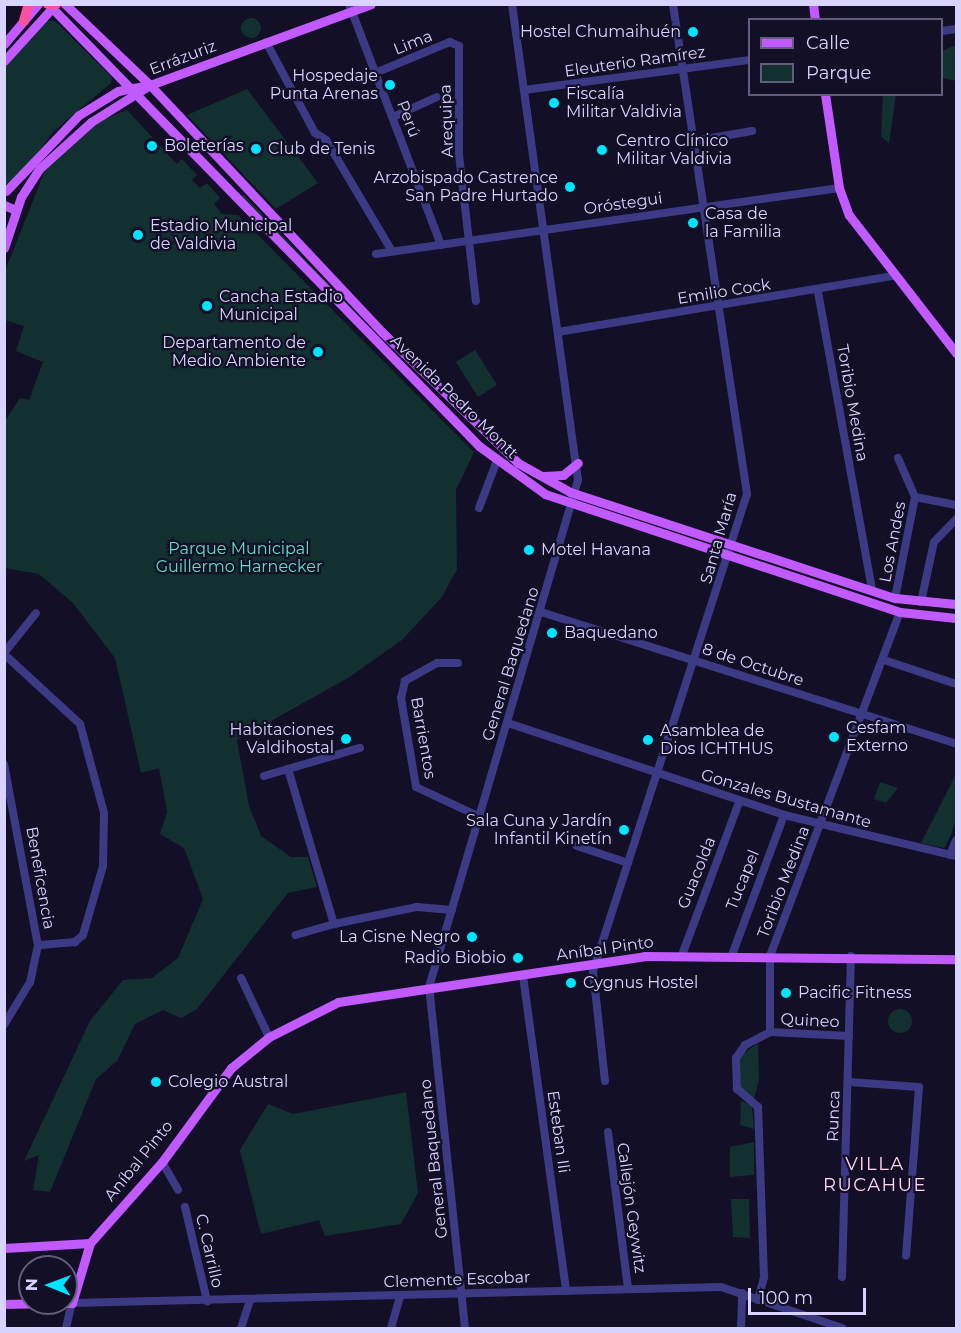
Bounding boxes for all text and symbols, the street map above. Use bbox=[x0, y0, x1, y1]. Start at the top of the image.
legend bbox=[748, 18, 943, 96]
place label: Hostel Chumaihuén bbox=[520, 22, 681, 42]
marker: Hostel Chumaihuén bbox=[686, 25, 700, 39]
street label: Lima bbox=[391, 27, 435, 59]
text: Calle bbox=[806, 32, 850, 54]
street label: Errázuriz bbox=[147, 37, 219, 79]
street label: Eleuterio Ramírez bbox=[563, 43, 707, 81]
text: Parque bbox=[806, 62, 871, 84]
place label: Hospedaje Punta Arenas bbox=[270, 66, 378, 104]
marker: Hospedaje Punta Arenas bbox=[383, 78, 397, 92]
street label: Arequipa bbox=[436, 84, 458, 158]
place label: Fiscalía Militar Valdivia bbox=[566, 84, 682, 122]
marker: Fiscalía Militar Valdivia bbox=[547, 96, 561, 110]
street label: Perú bbox=[392, 98, 424, 140]
place label: Centro Clínico Militar Valdivia bbox=[616, 131, 732, 169]
place label: Boleterías bbox=[164, 136, 244, 156]
marker: Boleterías bbox=[145, 139, 159, 153]
place label: Club de Tenis bbox=[268, 139, 375, 159]
marker: Centro Clínico Militar Valdivia bbox=[593, 141, 611, 159]
marker: Club de Tenis bbox=[249, 142, 263, 156]
place label: Arzobispado Castrence San Padre Hurtado bbox=[374, 168, 558, 206]
marker: Arzobispado Castrence San Padre Hurtado bbox=[563, 180, 577, 194]
street label: Oróstegui bbox=[582, 189, 664, 219]
place label: Casa de la Familia bbox=[705, 204, 781, 242]
place label: Estadio Municipal de Valdivia bbox=[150, 216, 292, 254]
marker: Casa de la Familia bbox=[686, 216, 700, 230]
marker: Estadio Municipal de Valdivia bbox=[131, 228, 145, 242]
street label: Emilio Cock bbox=[676, 275, 772, 309]
place label: Cancha Estadio Municipal bbox=[219, 287, 343, 325]
marker: Cancha Estadio Municipal bbox=[200, 299, 214, 313]
street label: Avenida Pedro Montt bbox=[386, 331, 522, 463]
place label: Departamento de Medio Ambiente bbox=[162, 333, 306, 371]
street label: Toribio Medina bbox=[832, 343, 872, 463]
marker: Departamento de Medio Ambiente bbox=[311, 345, 325, 359]
street label: Santa María bbox=[697, 490, 741, 586]
street label: Los Andes bbox=[876, 500, 910, 584]
park label: Parque Municipal Guillermo Harnecker bbox=[156, 539, 322, 577]
place label: Motel Havana bbox=[541, 540, 651, 560]
marker: Motel Havana bbox=[522, 543, 536, 557]
street label: General Baquedano bbox=[478, 585, 544, 743]
place label: Baquedano bbox=[564, 623, 658, 643]
marker: Baquedano bbox=[545, 626, 559, 640]
street label: 8 de Octubre bbox=[700, 640, 806, 690]
street label: Barrientos bbox=[406, 696, 440, 780]
place label: Cesfam Externo bbox=[846, 718, 908, 756]
place label: Habitaciones Valdihostal bbox=[229, 720, 334, 758]
place label: Asamblea de Dios ICHTHUS bbox=[660, 721, 773, 759]
marker: Cesfam Externo bbox=[827, 730, 841, 744]
marker: Habitaciones Valdihostal bbox=[339, 732, 353, 746]
marker: Asamblea de Dios ICHTHUS bbox=[641, 733, 655, 747]
street label: Gonzales Bustamante bbox=[699, 765, 873, 833]
place label: Sala Cuna y Jardín Infantil Kinetín bbox=[466, 811, 612, 849]
marker: Sala Cuna y Jardín Infantil Kinetín bbox=[617, 823, 631, 837]
street label: Toribio Medina bbox=[754, 823, 814, 941]
street label: Beneficencia bbox=[22, 825, 58, 931]
street label: Guacolda bbox=[674, 834, 720, 912]
street label: Tucapel bbox=[722, 847, 764, 913]
place label: La Cisne Negro bbox=[339, 927, 460, 947]
marker: La Cisne Negro bbox=[465, 930, 479, 944]
street label: Aníbal Pinto bbox=[555, 933, 655, 965]
place label: Radio Biobio bbox=[404, 948, 506, 968]
marker: Radio Biobio bbox=[511, 951, 525, 965]
place label: Cygnus Hostel bbox=[583, 973, 698, 993]
marker: Cygnus Hostel bbox=[564, 976, 578, 990]
place label: Pacific Fitness bbox=[798, 983, 912, 1003]
marker: Pacific Fitness bbox=[779, 986, 793, 1000]
street label: Quineo bbox=[780, 1010, 840, 1032]
place label: Colegio Austral bbox=[168, 1072, 288, 1092]
marker: Colegio Austral bbox=[149, 1075, 163, 1089]
street label: General Baquedano bbox=[416, 1078, 452, 1240]
street label: Esteban Ili bbox=[543, 1090, 573, 1174]
street label: Runca bbox=[824, 1090, 844, 1142]
street label: Aníbal Pinto bbox=[101, 1117, 177, 1205]
street label: Callejón Geywitz bbox=[612, 1141, 650, 1275]
district label: VILLA RUCAHUE bbox=[823, 1154, 927, 1196]
street label: C. Carrillo bbox=[191, 1212, 227, 1290]
north arrow bbox=[18, 1255, 78, 1315]
street label: Clemente Escobar bbox=[383, 1268, 531, 1292]
scale bar bbox=[751, 1276, 870, 1314]
text: N bbox=[22, 1278, 41, 1291]
text: 100 m bbox=[759, 1287, 813, 1309]

